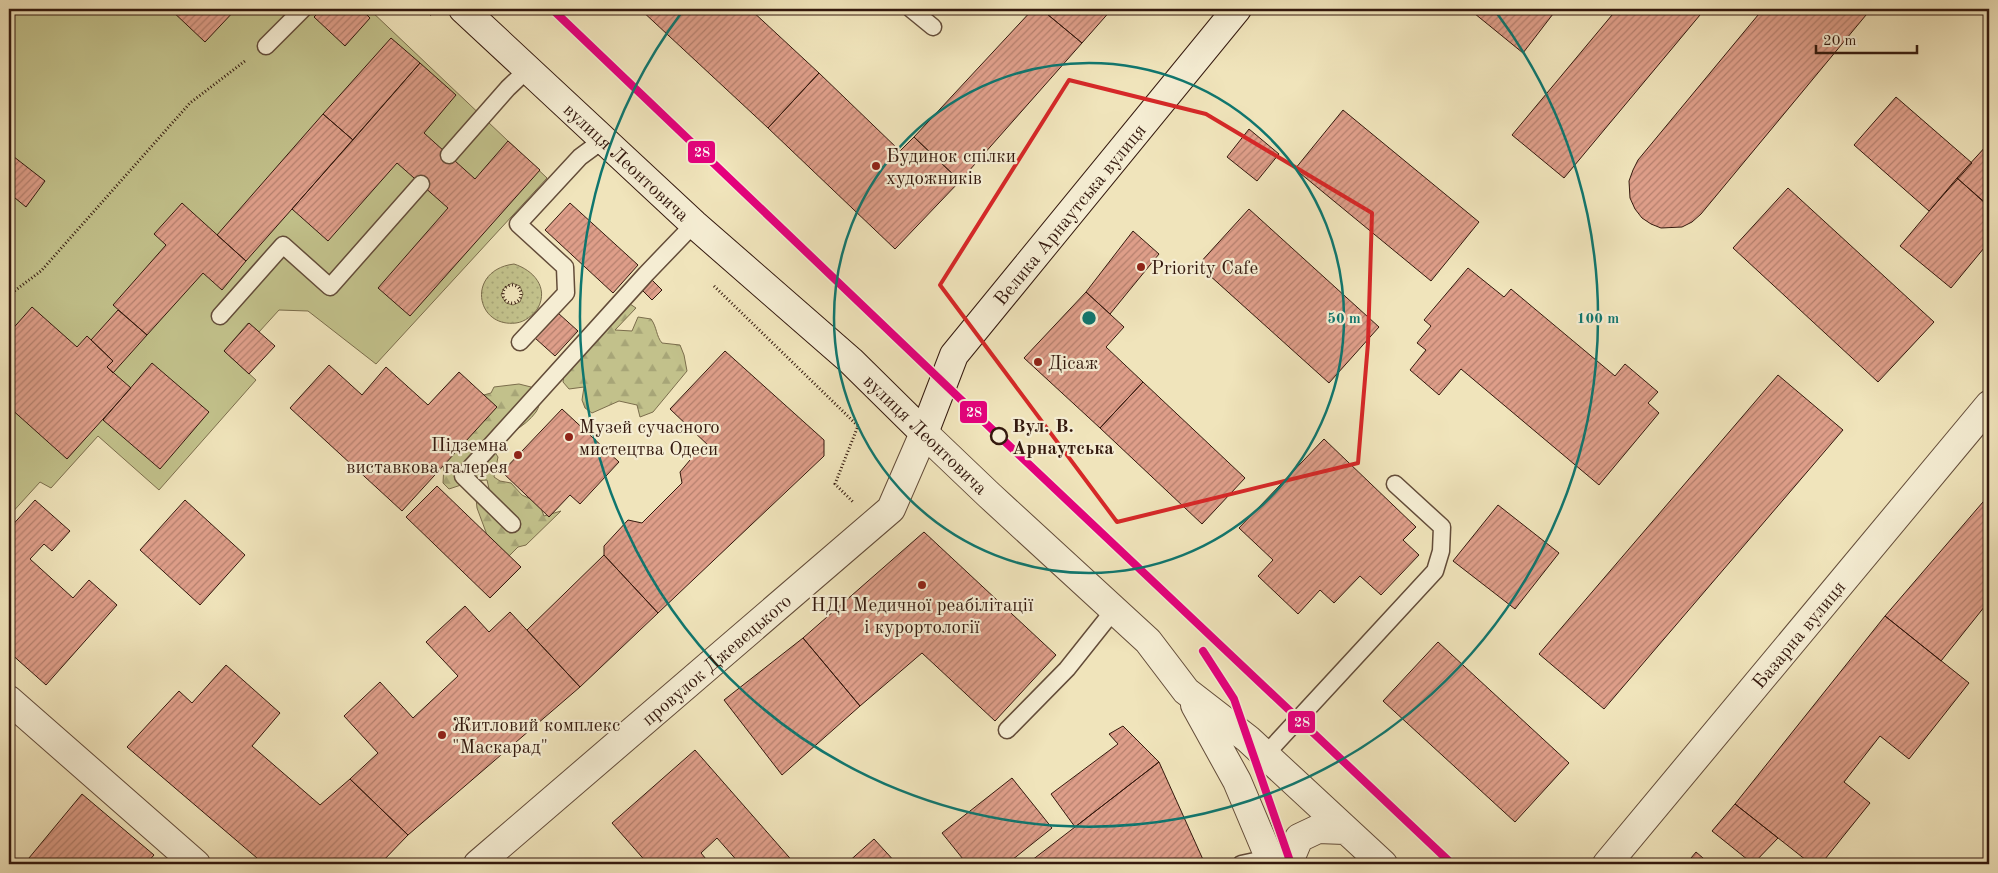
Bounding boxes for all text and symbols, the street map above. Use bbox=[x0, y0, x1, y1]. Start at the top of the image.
scale bar bbox=[1816, 22, 1917, 54]
text: 20 m bbox=[1823, 34, 1857, 49]
street label: вулиця Леонтовича bbox=[559, 101, 692, 227]
street label: Велика Арнаутська вулиця bbox=[992, 121, 1151, 310]
line badge: 28 bbox=[687, 140, 716, 164]
text: 28 bbox=[694, 146, 710, 160]
place label: Будинок спілки художників bbox=[886, 148, 1016, 189]
marker: Будинок спілки художників bbox=[870, 160, 882, 172]
place label: Priority Cafe bbox=[1151, 260, 1258, 279]
marker: Priority Cafe bbox=[1135, 261, 1147, 273]
centre of rings bbox=[1080, 309, 1098, 327]
text: 50 m bbox=[1327, 312, 1361, 327]
text: 100 m bbox=[1577, 312, 1619, 327]
place label: Дісаж bbox=[1048, 355, 1099, 374]
marker: Дісаж bbox=[1032, 356, 1044, 368]
street label: вулиця Леонтовича bbox=[859, 372, 990, 500]
line badge: 28 bbox=[959, 400, 988, 424]
text: 28 bbox=[966, 406, 982, 420]
place label: Вул. В. Арнаутська bbox=[1012, 418, 1114, 459]
place label: Музей сучасного мистецтва Одеси bbox=[579, 419, 720, 460]
marker: Вул. В. Арнаутська bbox=[990, 427, 1008, 445]
marker: Музей сучасного мистецтва Одеси bbox=[563, 431, 575, 443]
place label: Підземна виставкова галерея bbox=[346, 437, 509, 478]
marker: Підземна виставкова галерея bbox=[512, 449, 524, 461]
street label: Базарна вулиця bbox=[1750, 578, 1850, 693]
marker: НДІ Медичної реабілітації і курортології bbox=[916, 579, 928, 591]
street label: провулок Джевецького bbox=[639, 592, 796, 730]
place label: НДІ Медичної реабілітації і курортології bbox=[811, 597, 1034, 638]
line badge: 28 bbox=[1287, 710, 1316, 734]
text: 28 bbox=[1294, 716, 1310, 730]
place label: Житловий комплекс "Маскарад" bbox=[452, 717, 620, 758]
marker: Житловий комплекс "Маскарад" bbox=[436, 729, 448, 741]

